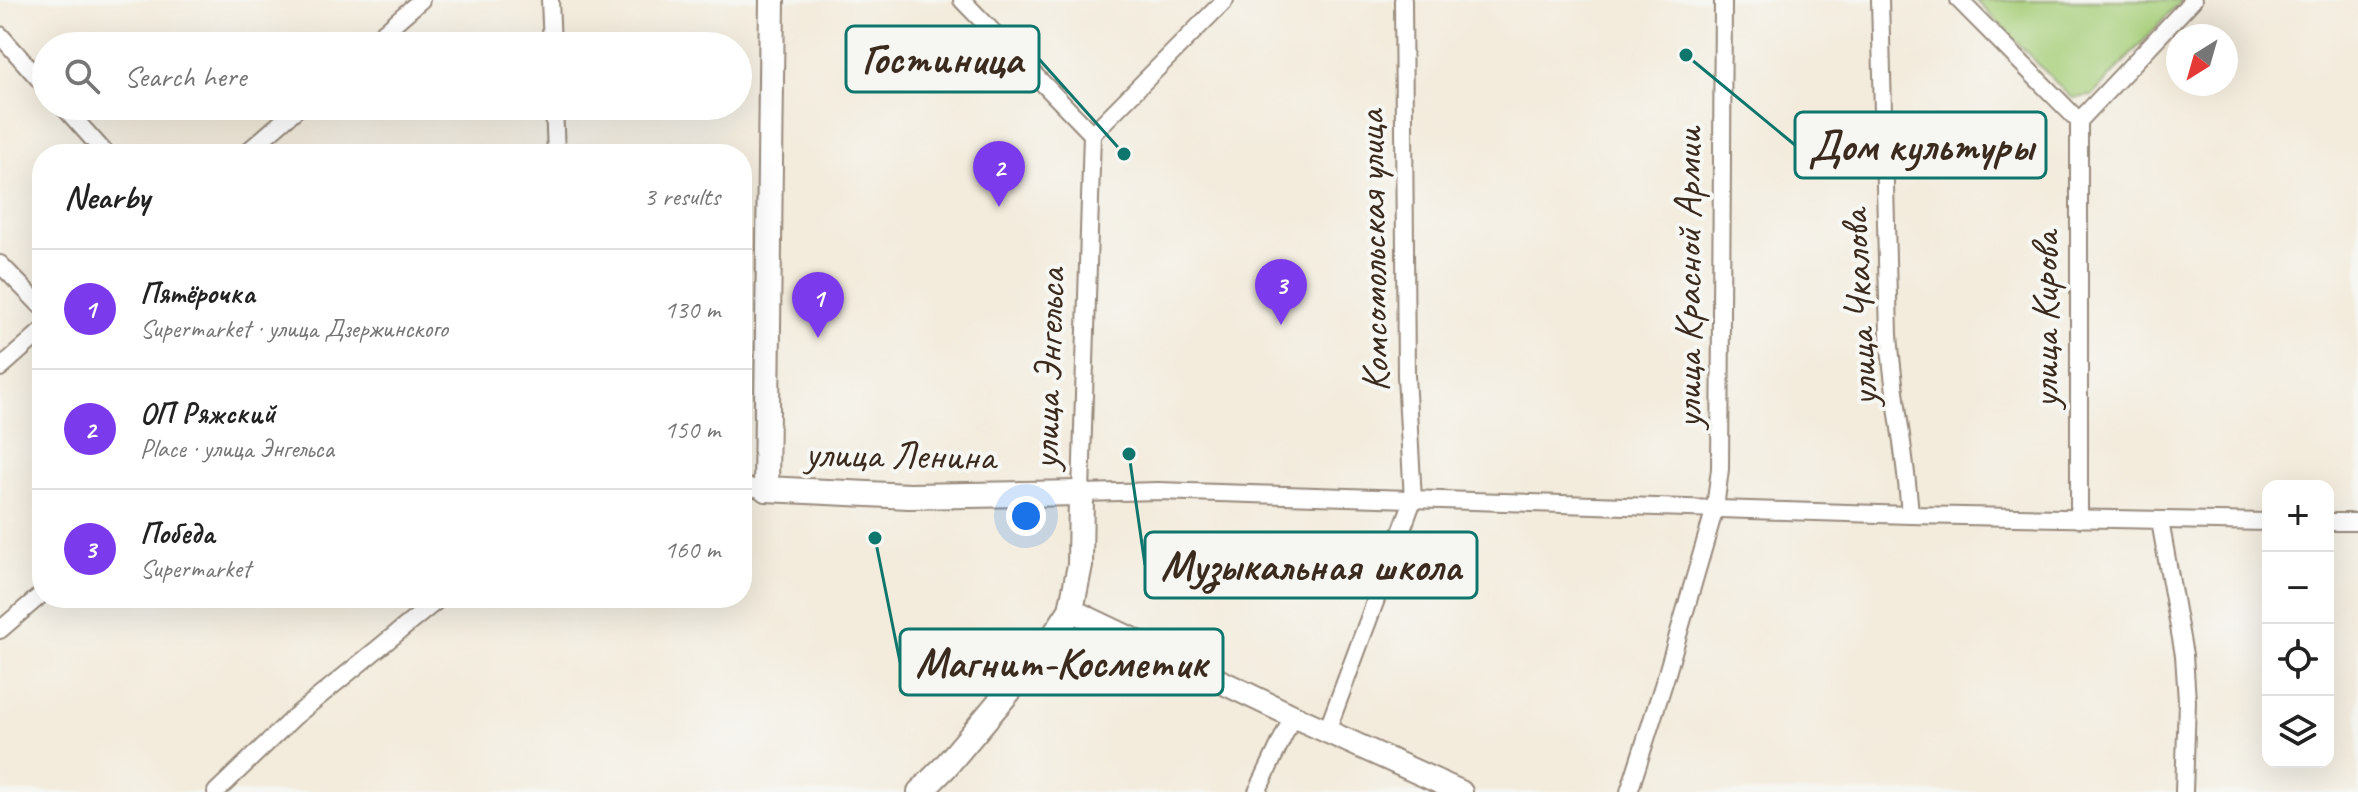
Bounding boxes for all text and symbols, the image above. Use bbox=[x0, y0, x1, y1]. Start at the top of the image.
north arrow bbox=[2166, 24, 2238, 96]
callout: Гостиница bbox=[846, 26, 1039, 92]
search box bbox=[32, 32, 752, 120]
text: Гостиница bbox=[862, 33, 1026, 86]
icon: search bbox=[60, 54, 104, 98]
text: Search here bbox=[124, 57, 246, 95]
street label: Комсомольская улица bbox=[1345, 107, 1400, 392]
callout: Дом культуры bbox=[1795, 112, 2046, 178]
text: Дом культуры bbox=[1808, 120, 2037, 173]
street label: улица Красной Армии bbox=[1663, 125, 1713, 430]
pin: 2 bbox=[973, 141, 1025, 207]
text: Nearby bbox=[64, 175, 150, 218]
text: 3 results bbox=[644, 180, 720, 213]
street label: улица Чкалова bbox=[1829, 205, 1889, 409]
street label: улица Кирова bbox=[2020, 228, 2070, 410]
pin: 3 bbox=[1255, 259, 1307, 325]
street label: улица Энгельса bbox=[1019, 265, 1077, 472]
pin: 1 bbox=[792, 272, 844, 338]
text: Пятёрочка bbox=[140, 274, 255, 312]
text: 1 bbox=[84, 293, 96, 326]
text: 130 m bbox=[664, 293, 720, 326]
text: Supermarket · улица Дзержинского bbox=[140, 312, 448, 345]
text: ОП Ряжский bbox=[140, 394, 275, 432]
text: 2 bbox=[84, 413, 96, 446]
text: 150 m bbox=[664, 413, 720, 446]
street label: улица Ленина bbox=[802, 428, 999, 482]
text: Place · улица Энгельса bbox=[140, 432, 334, 465]
map controls bbox=[2262, 480, 2334, 768]
button: + bbox=[2262, 480, 2334, 552]
your location bbox=[1006, 496, 1046, 536]
text: Победа bbox=[140, 514, 214, 552]
callout: Музыкальная школа bbox=[1145, 532, 1477, 598]
text: 3 bbox=[84, 533, 96, 566]
text: 160 m bbox=[664, 533, 720, 566]
text: Музыкальная школа bbox=[1161, 540, 1464, 594]
text: Supermarket bbox=[140, 552, 251, 585]
button: − bbox=[2262, 552, 2334, 624]
button: locate bbox=[2262, 624, 2334, 696]
callout: Магнит-Косметик bbox=[900, 629, 1223, 695]
text: Магнит-Косметик bbox=[916, 637, 1211, 690]
button: layers bbox=[2262, 696, 2334, 768]

